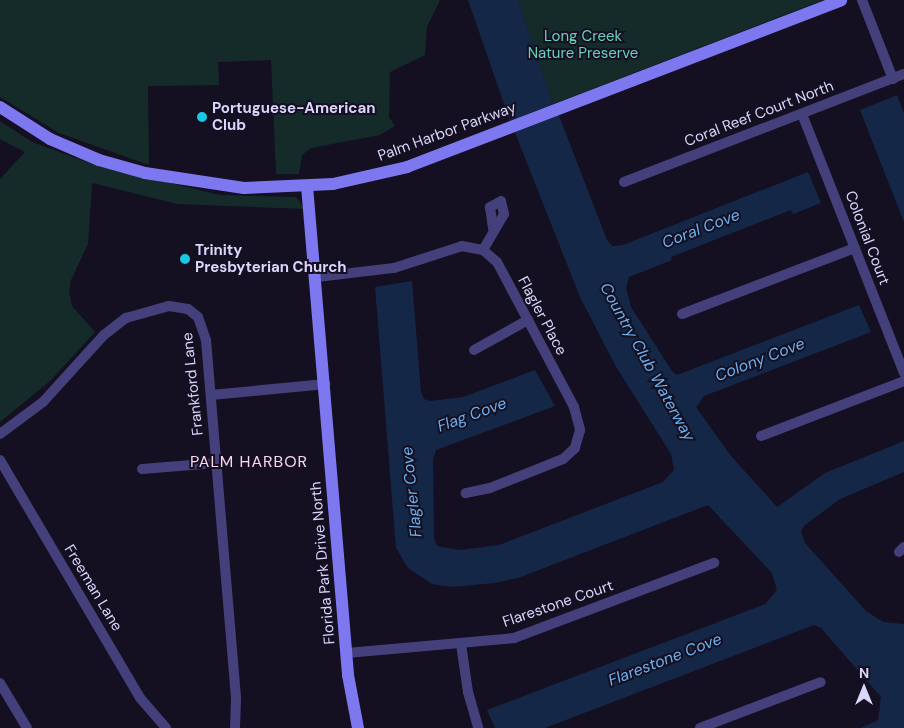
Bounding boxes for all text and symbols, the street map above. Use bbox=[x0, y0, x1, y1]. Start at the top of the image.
park label: Long Creek Nature Preserve bbox=[528, 27, 638, 62]
street label: Coral Reef Court North bbox=[682, 77, 836, 151]
place label: Portuguese-American Club bbox=[212, 99, 375, 134]
street label: Palm Harbor Parkway bbox=[375, 99, 519, 165]
marker: Portuguese-American Club bbox=[196, 111, 208, 123]
street label: Colonial Court bbox=[841, 188, 893, 288]
water label: Coral Cove bbox=[659, 205, 743, 253]
place label: Trinity Presbyterian Church bbox=[195, 241, 347, 276]
marker: Trinity Presbyterian Church bbox=[179, 253, 191, 265]
street label: Flagler Place bbox=[514, 274, 570, 358]
water label: Country Club Waterway bbox=[595, 279, 699, 445]
street label: Frankford Lane bbox=[179, 332, 207, 436]
water label: Colony Cove bbox=[712, 334, 808, 386]
water label: Flag Cove bbox=[435, 394, 509, 436]
water label: Flagler Cove bbox=[398, 446, 426, 538]
district label: PALM HARBOR bbox=[189, 452, 309, 472]
street label: Florida Park Drive North bbox=[307, 481, 339, 645]
street label: Freeman Lane bbox=[60, 542, 126, 634]
street label: Flarestone Court bbox=[500, 577, 616, 631]
water label: Flarestone Cove bbox=[606, 630, 724, 690]
north arrow bbox=[839, 663, 889, 713]
text: N bbox=[859, 664, 869, 682]

